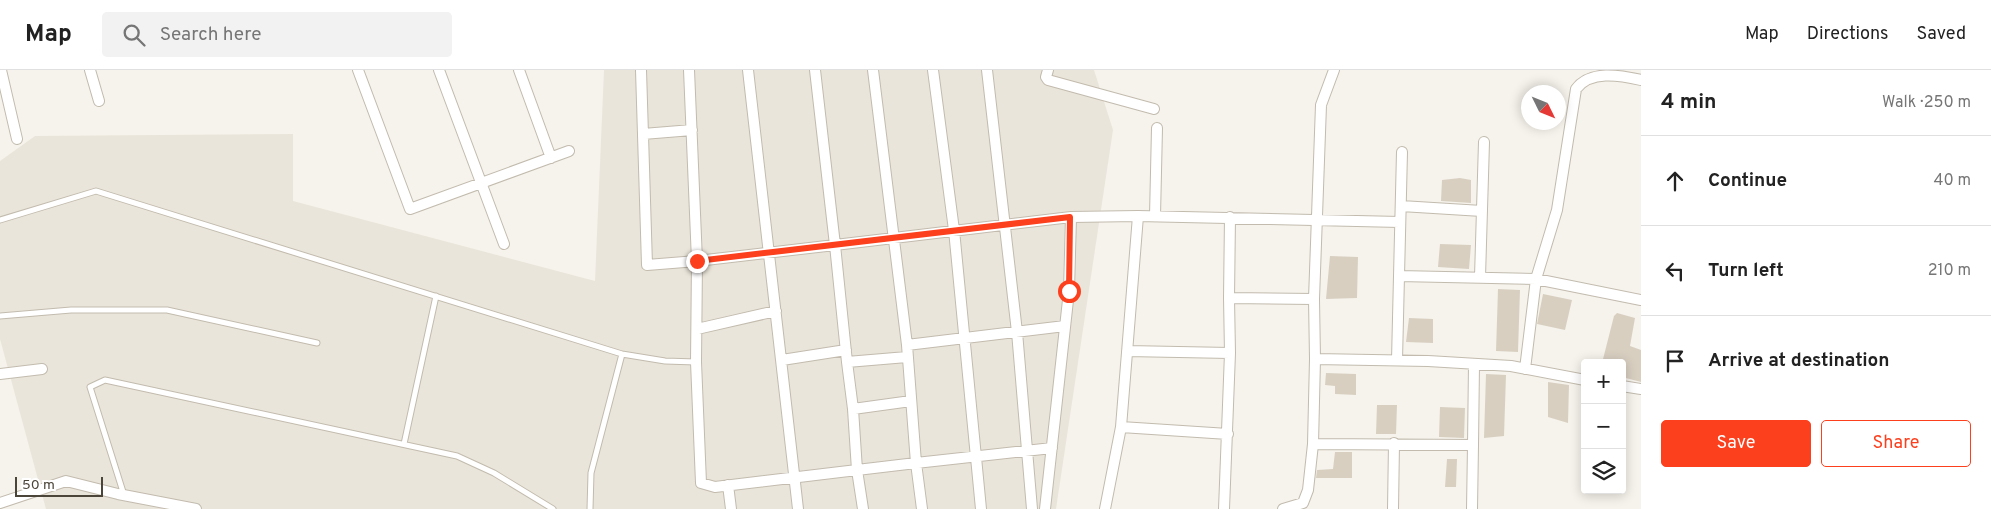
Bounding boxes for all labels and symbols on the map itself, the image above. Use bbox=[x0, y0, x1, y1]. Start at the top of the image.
north arrow bbox=[1521, 85, 1566, 130]
route end bbox=[686, 250, 709, 273]
route start bbox=[1058, 280, 1081, 303]
scale bar bbox=[15, 474, 102, 497]

